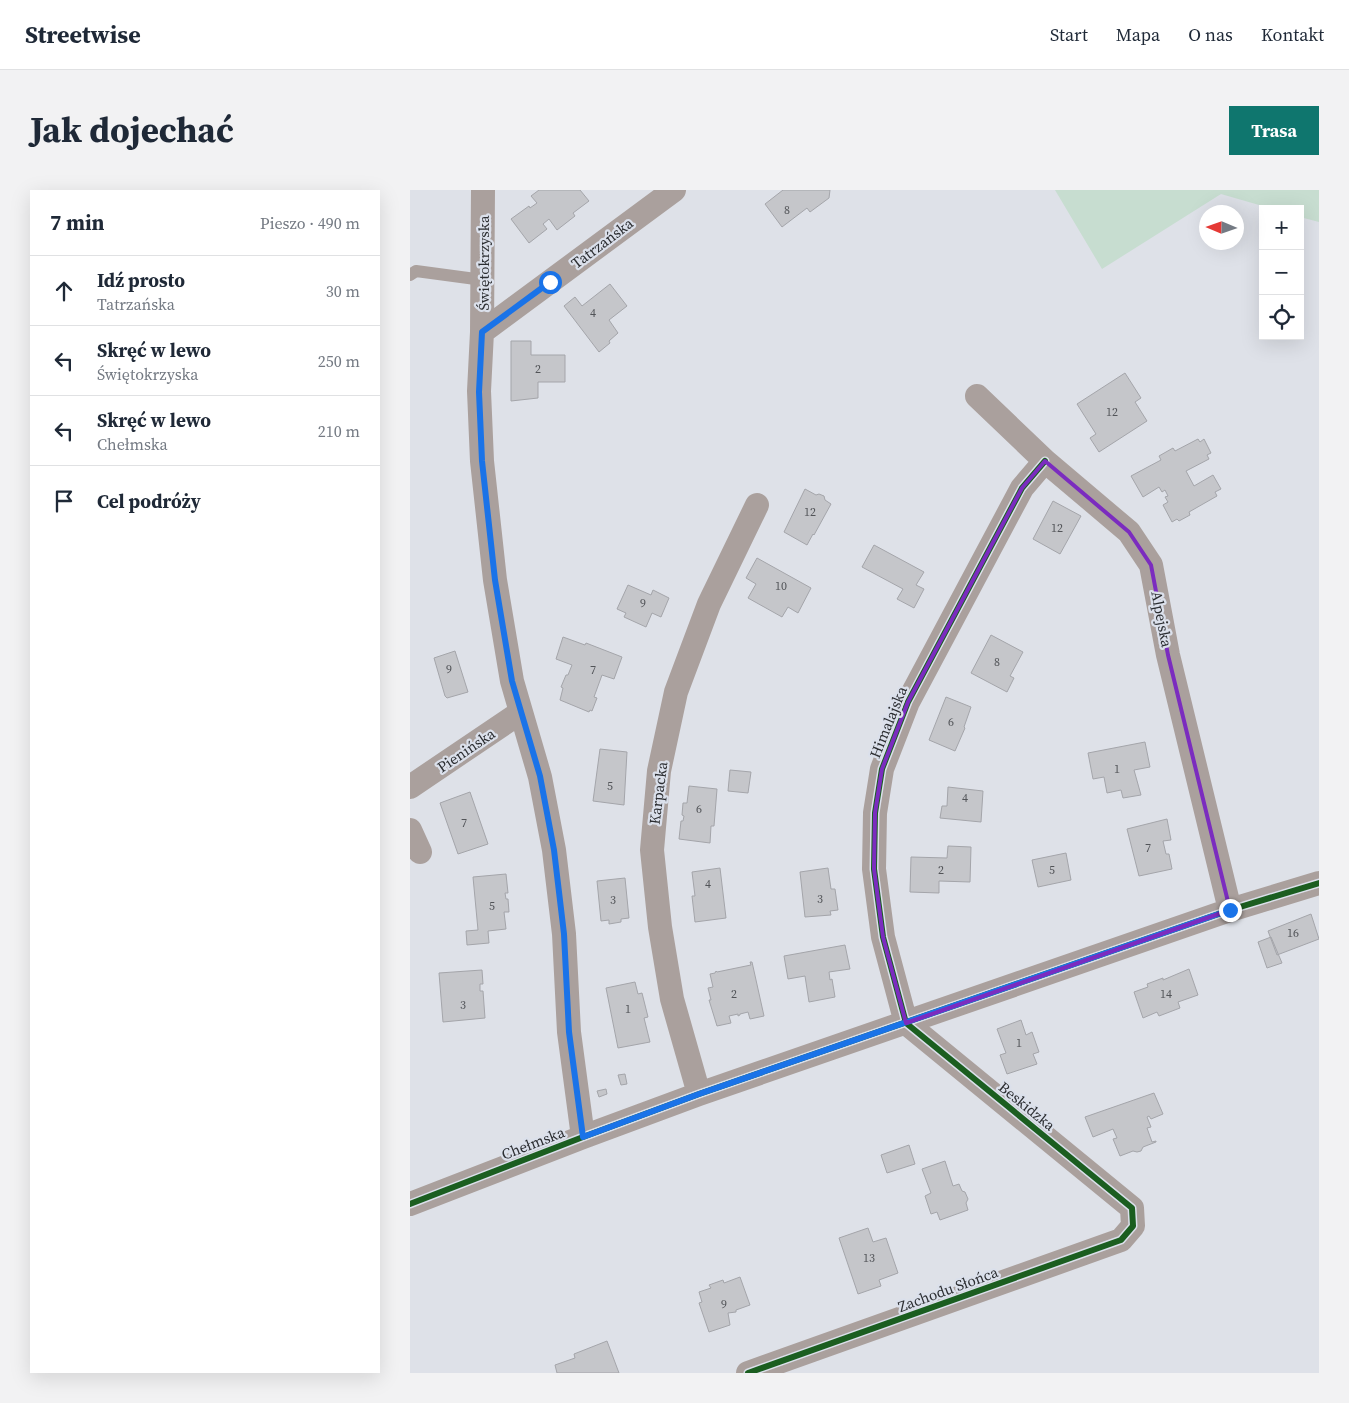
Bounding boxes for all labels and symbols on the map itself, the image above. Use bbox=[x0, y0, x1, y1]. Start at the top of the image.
house number: 8 bbox=[784, 202, 790, 218]
north arrow bbox=[1199, 205, 1244, 250]
street label: Tatrzańska bbox=[567, 212, 638, 273]
street label: Świętokrzyska bbox=[473, 215, 494, 311]
route start bbox=[539, 271, 562, 294]
house number: 4 bbox=[590, 305, 596, 321]
house number: 2 bbox=[535, 361, 541, 377]
house number: 12 bbox=[1106, 404, 1118, 420]
house number: 12 bbox=[804, 504, 816, 520]
house number: 12 bbox=[1051, 520, 1063, 536]
house number: 10 bbox=[775, 578, 787, 594]
street label: Alpejska bbox=[1146, 589, 1178, 649]
house number: 9 bbox=[640, 595, 646, 611]
house number: 8 bbox=[994, 654, 1000, 670]
house number: 9 bbox=[446, 661, 452, 677]
house number: 7 bbox=[590, 662, 596, 678]
street label: Himalajska bbox=[864, 683, 912, 761]
house number: 6 bbox=[948, 714, 954, 730]
street label: Pienińska bbox=[433, 723, 500, 777]
street label: Karpacka bbox=[644, 760, 672, 826]
house number: 1 bbox=[1114, 761, 1120, 777]
house number: 5 bbox=[607, 778, 613, 794]
house number: 4 bbox=[962, 790, 968, 806]
house number: 6 bbox=[696, 801, 702, 817]
house number: 7 bbox=[461, 815, 467, 831]
house number: 7 bbox=[1145, 840, 1151, 856]
house number: 2 bbox=[938, 862, 944, 878]
house number: 5 bbox=[1049, 862, 1055, 878]
house number: 4 bbox=[705, 876, 711, 892]
house number: 3 bbox=[817, 891, 823, 907]
house number: 3 bbox=[610, 892, 616, 908]
house number: 5 bbox=[489, 898, 495, 914]
route end bbox=[1219, 899, 1242, 922]
house number: 16 bbox=[1287, 925, 1299, 941]
house number: 2 bbox=[731, 986, 737, 1002]
house number: 14 bbox=[1160, 986, 1172, 1002]
house number: 3 bbox=[460, 997, 466, 1013]
house number: 1 bbox=[625, 1001, 631, 1017]
house number: 1 bbox=[1016, 1035, 1022, 1051]
street label: Beskidzka bbox=[994, 1077, 1060, 1136]
street label: Chełmska bbox=[498, 1121, 568, 1165]
house number: 13 bbox=[863, 1250, 875, 1266]
street label: Zachodu Słońca bbox=[895, 1261, 1001, 1317]
house number: 9 bbox=[721, 1296, 727, 1312]

